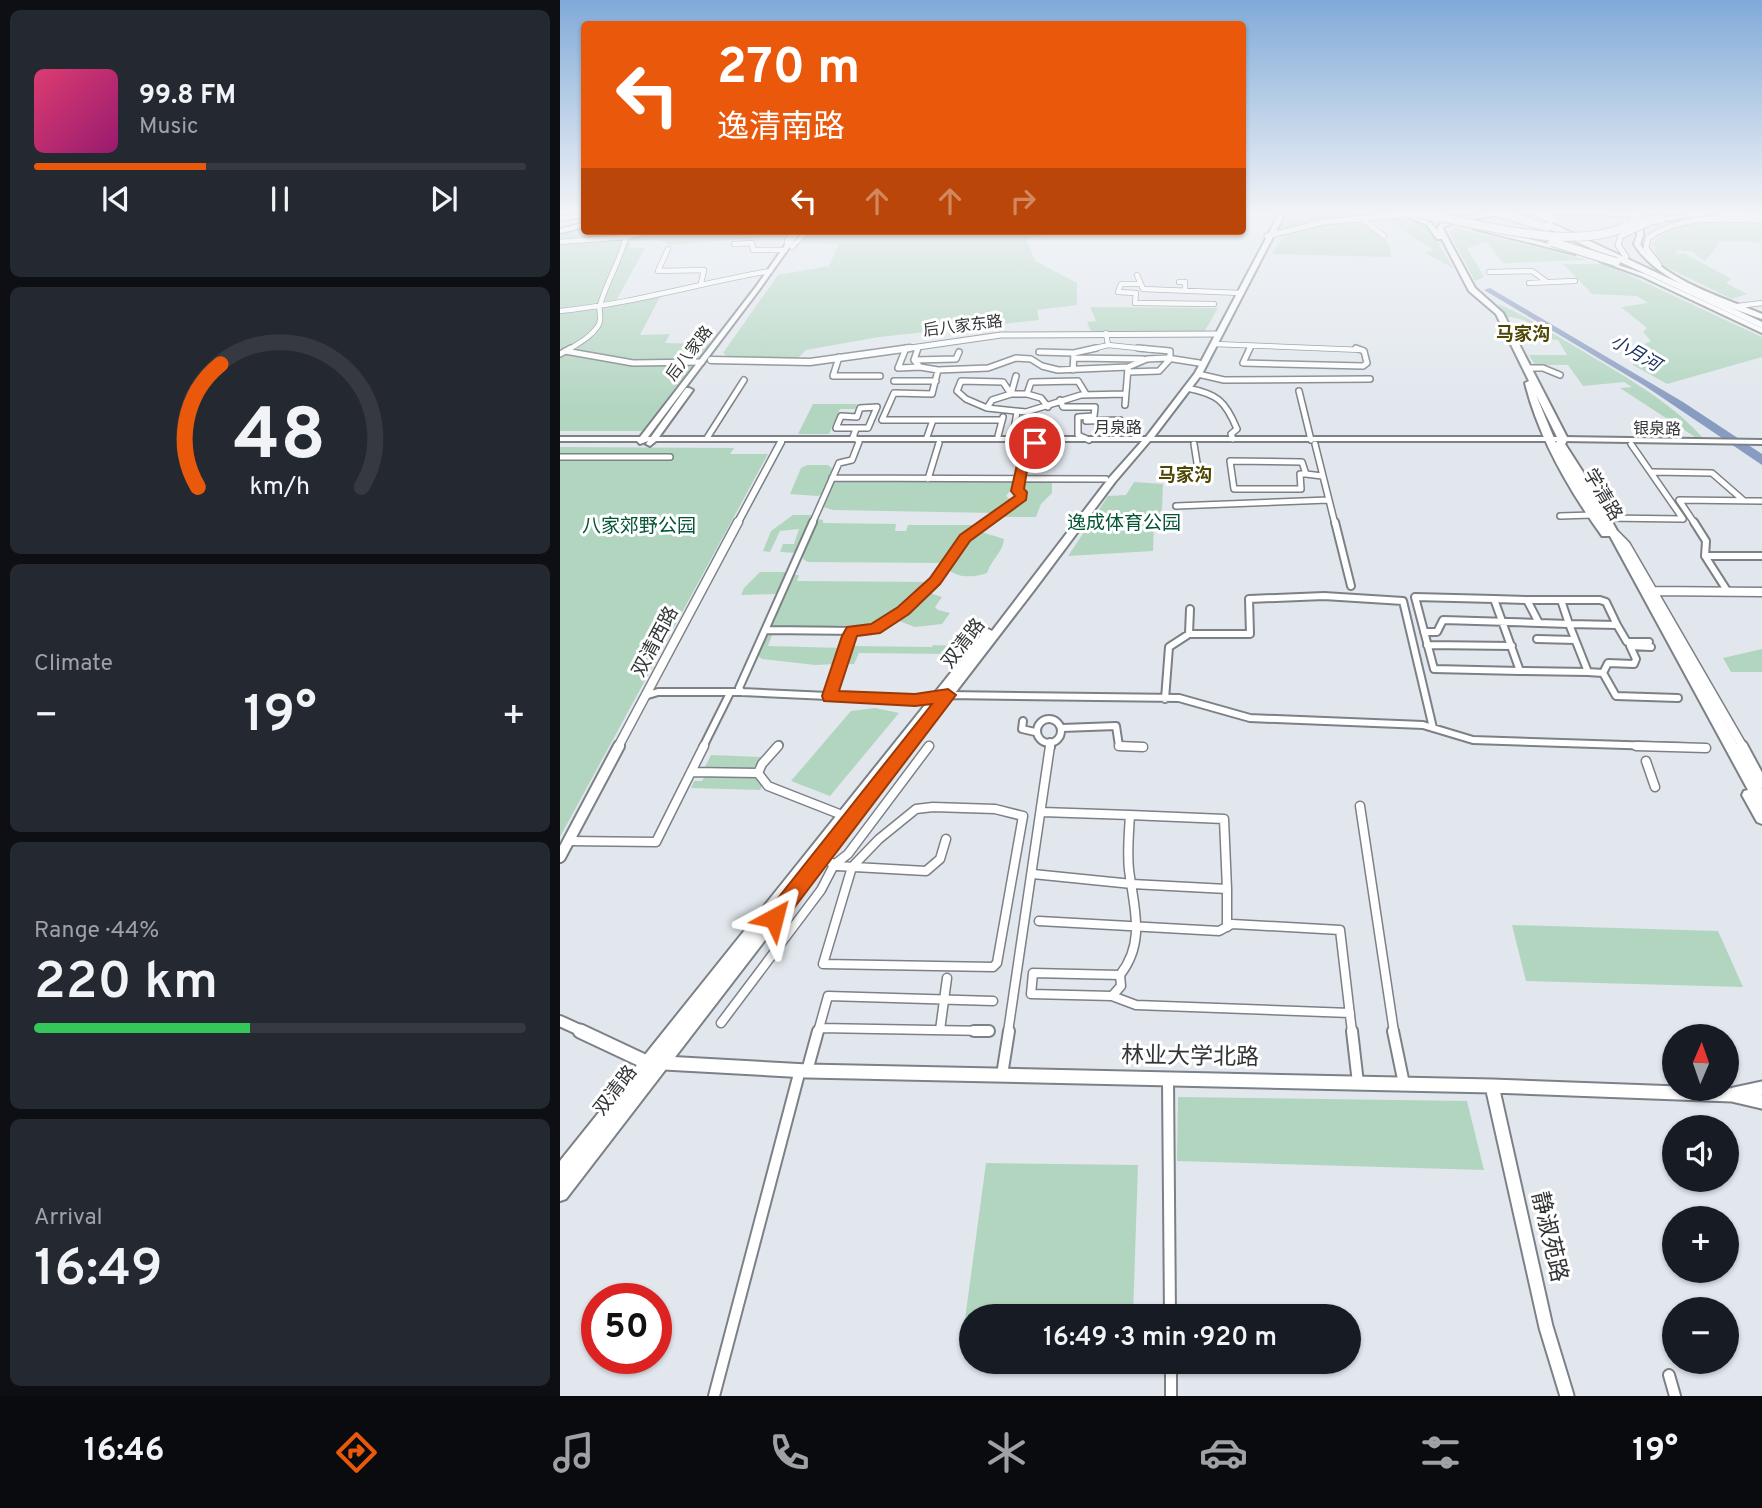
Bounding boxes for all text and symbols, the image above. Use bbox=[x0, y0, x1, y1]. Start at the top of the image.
text: 270 m bbox=[717, 39, 860, 101]
icon: left bbox=[602, 49, 693, 140]
text: 99.8 FM bbox=[139, 80, 236, 113]
text: 逸清南路 bbox=[717, 109, 845, 149]
text: Music bbox=[139, 113, 199, 142]
icon: previous bbox=[97, 180, 135, 218]
icon: pause bbox=[261, 180, 299, 218]
icon: next bbox=[425, 180, 463, 218]
icon: left bbox=[785, 182, 823, 220]
icon: ahead bbox=[858, 182, 896, 220]
icon: ahead bbox=[931, 182, 969, 220]
icon: right bbox=[1004, 182, 1042, 220]
street label: 后八家东路 bbox=[922, 312, 1004, 342]
street label: 后八家路 bbox=[662, 323, 718, 385]
district label: 马家沟 bbox=[1496, 324, 1550, 347]
water label: 小月河 bbox=[1606, 331, 1667, 379]
text: 48 bbox=[234, 393, 326, 485]
pin bbox=[1005, 413, 1065, 473]
street label: 月泉路 bbox=[1094, 419, 1142, 439]
street label: 银泉路 bbox=[1633, 420, 1681, 440]
icon: arrive bbox=[1016, 424, 1054, 462]
street label: 学清路 bbox=[1577, 464, 1627, 526]
district label: 马家沟 bbox=[1158, 465, 1212, 488]
text: km/h bbox=[250, 472, 310, 504]
park label: 逸成体育公园 bbox=[1067, 512, 1181, 536]
park label: 八家郊野公园 bbox=[582, 515, 696, 539]
street label: 双清西路 bbox=[628, 603, 684, 681]
street label: 双清路 bbox=[937, 614, 991, 674]
text: Climate bbox=[34, 650, 113, 679]
text: 19° bbox=[243, 684, 317, 750]
text: − bbox=[34, 693, 59, 742]
text: + bbox=[501, 693, 526, 742]
position arrow bbox=[737, 881, 811, 955]
text: Range · 44% bbox=[34, 917, 159, 946]
text: 220 km bbox=[34, 951, 218, 1017]
north arrow bbox=[1662, 1024, 1740, 1101]
map controls bbox=[1662, 1024, 1739, 1374]
street label: 林业大学北路 bbox=[1121, 1042, 1259, 1074]
street label: 双清路 bbox=[589, 1061, 643, 1121]
button: sound bbox=[1662, 1115, 1739, 1192]
street label: 静淑苑路 bbox=[1524, 1189, 1572, 1285]
text: Arrival bbox=[34, 1204, 103, 1233]
button: + bbox=[1662, 1206, 1739, 1283]
text: 16:49 bbox=[34, 1238, 163, 1304]
speed limit sign: 50 bbox=[581, 1283, 672, 1374]
button: − bbox=[1662, 1297, 1739, 1374]
text: 16:49 · 3 min · 920 m bbox=[1043, 1322, 1277, 1355]
icon: directions bbox=[332, 1428, 381, 1477]
icon: music bbox=[549, 1428, 598, 1477]
icon: phone bbox=[765, 1428, 814, 1477]
icon: climate bbox=[982, 1428, 1031, 1477]
icon: car bbox=[1199, 1428, 1248, 1477]
icon: filters bbox=[1416, 1428, 1465, 1477]
text: 16:46 bbox=[84, 1432, 164, 1472]
text: 19° bbox=[1632, 1432, 1678, 1472]

